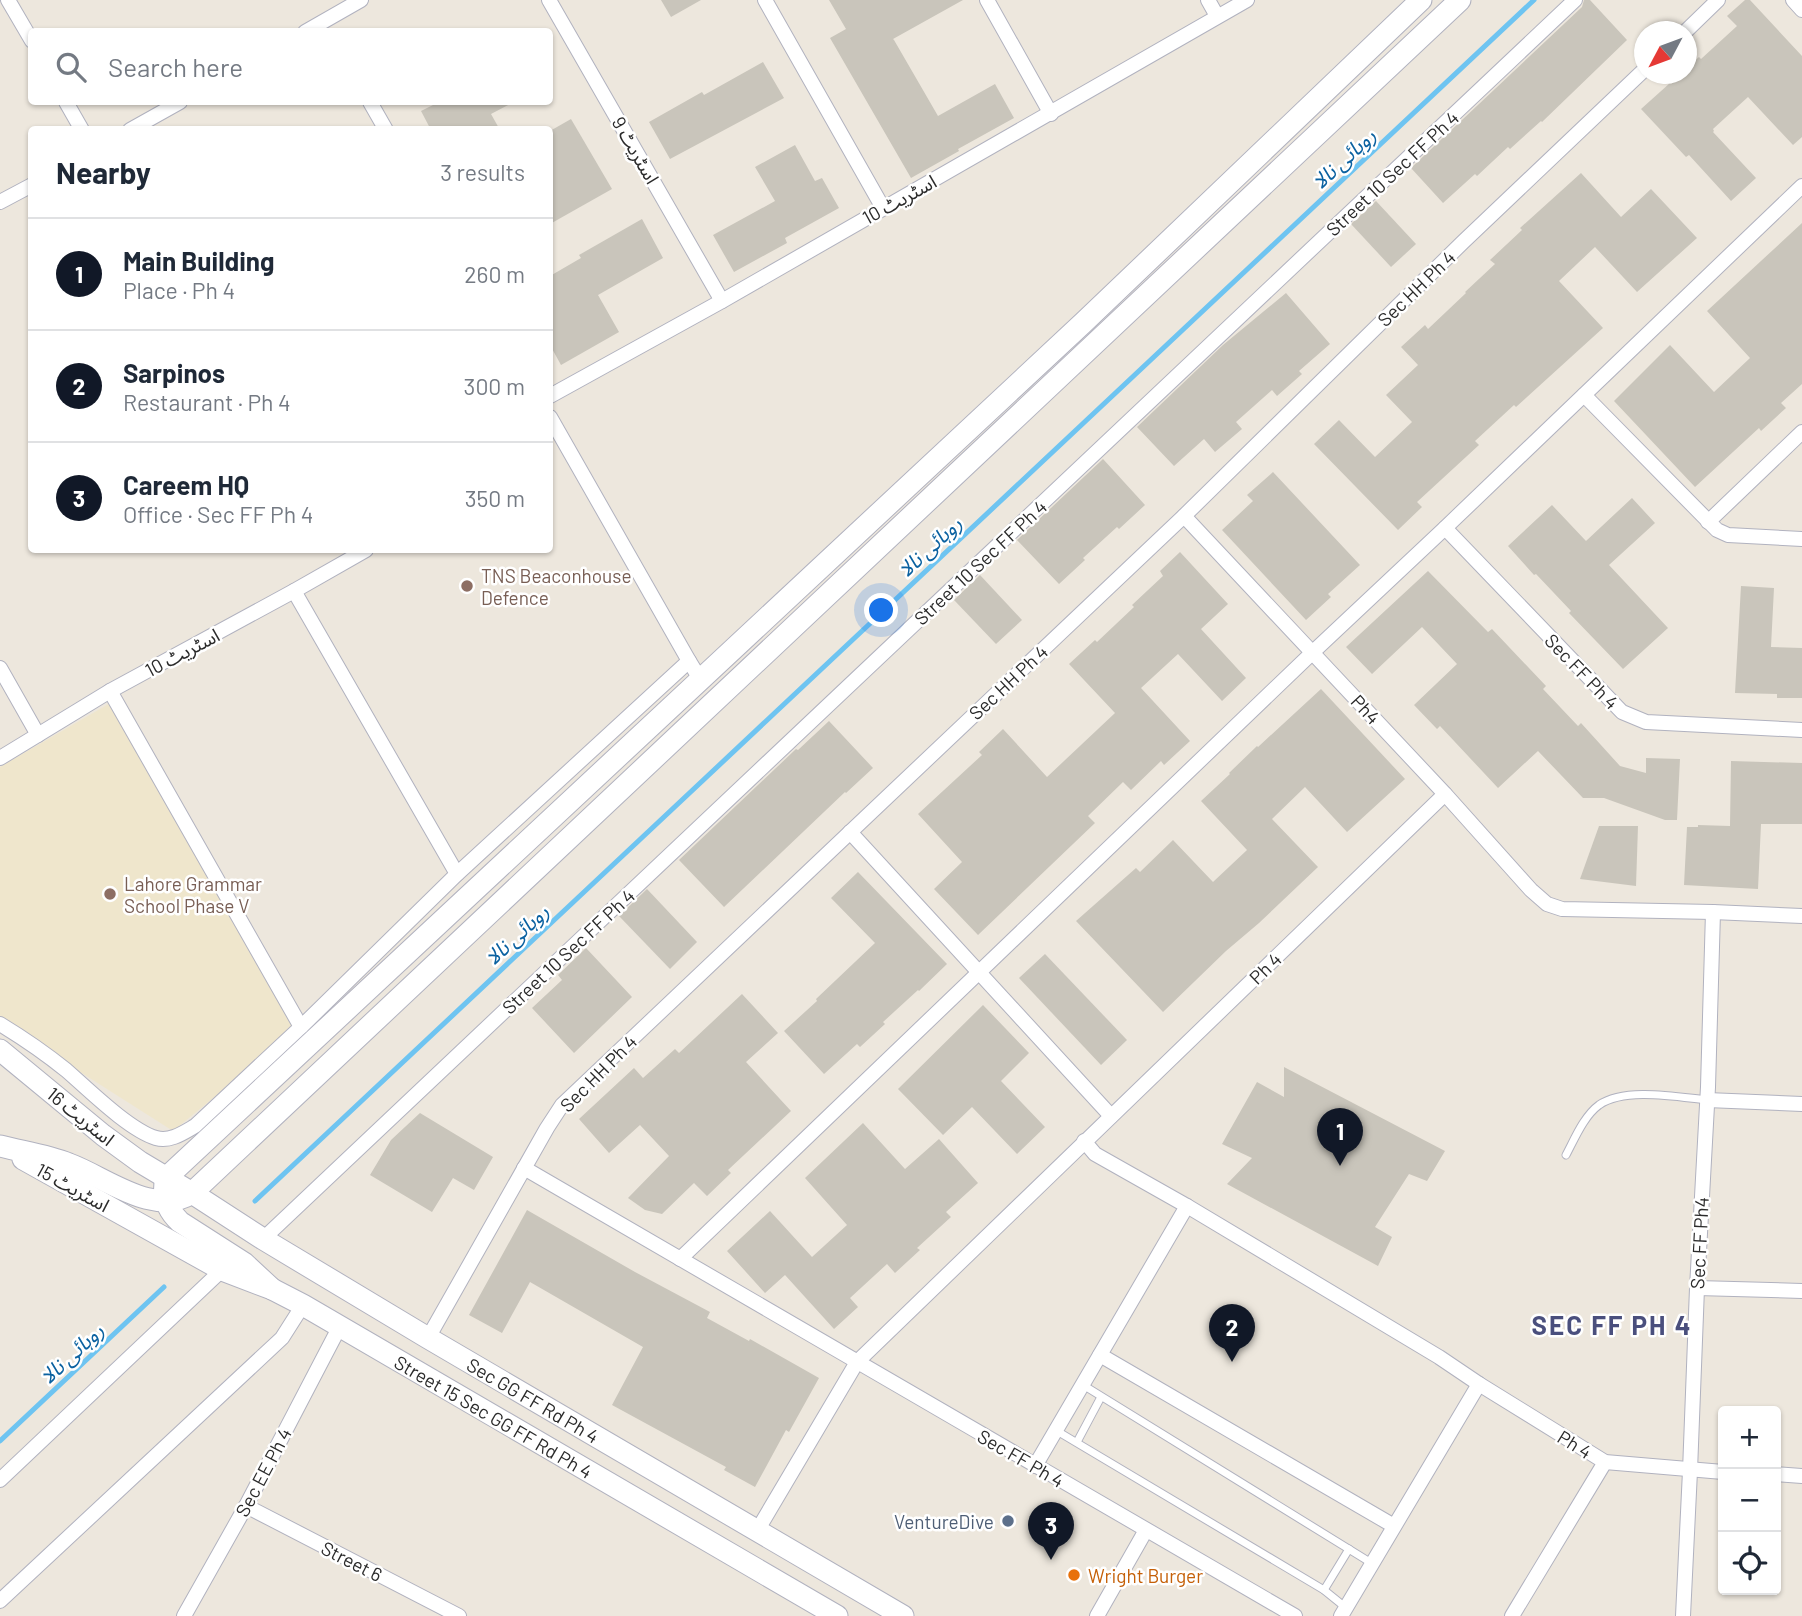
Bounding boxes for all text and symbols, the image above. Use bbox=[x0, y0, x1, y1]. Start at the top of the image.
north arrow bbox=[1634, 21, 1697, 84]
search box bbox=[28, 28, 553, 105]
icon: search bbox=[52, 48, 90, 86]
text: Search here bbox=[108, 51, 243, 82]
street label: Street 10 Sec FF Ph 4 bbox=[1321, 106, 1463, 240]
street label: اسٹریٹ 9 bbox=[607, 112, 664, 188]
water label: روہائی نالا bbox=[1306, 122, 1381, 194]
text: Nearby bbox=[56, 154, 151, 190]
text: 3 results bbox=[440, 158, 525, 186]
street label: اسٹریٹ 10 bbox=[858, 169, 941, 230]
text: Main Building bbox=[123, 245, 275, 276]
street label: Sec HH Ph 4 bbox=[1372, 245, 1460, 331]
text: 1 bbox=[75, 260, 83, 288]
text: 260 m bbox=[464, 260, 525, 288]
text: Place · Ph 4 bbox=[123, 276, 235, 304]
text: Sarpinos bbox=[123, 357, 225, 388]
text: 2 bbox=[73, 372, 85, 400]
text: 300 m bbox=[464, 372, 525, 400]
text: Restaurant · Ph 4 bbox=[123, 388, 291, 416]
text: Careem HQ bbox=[123, 469, 249, 500]
text: 3 bbox=[73, 484, 85, 512]
text: 350 m bbox=[465, 484, 525, 512]
street label: Street 10 Sec FF Ph 4 bbox=[909, 495, 1051, 629]
text: Office · Sec FF Ph 4 bbox=[123, 500, 313, 528]
water label: روہائی نالا bbox=[892, 510, 967, 582]
place label: TNS Beaconhouse Defence bbox=[481, 564, 632, 609]
marker: TNS Beaconhouse Defence bbox=[459, 578, 475, 594]
your location bbox=[864, 593, 898, 627]
street label: اسٹریٹ 10 bbox=[141, 623, 224, 682]
street label: Sec FF Ph 4 bbox=[1540, 628, 1624, 714]
street label: Sec HH Ph 4 bbox=[964, 640, 1052, 724]
street label: Ph4 bbox=[1347, 689, 1385, 729]
place label: Lahore Grammar School Phase V bbox=[124, 872, 262, 917]
street label: Street 10 Sec FF Ph 4 bbox=[497, 884, 639, 1018]
marker: Lahore Grammar School Phase V bbox=[102, 886, 118, 902]
water label: روہائی نالا bbox=[479, 898, 554, 970]
street label: Ph 4 bbox=[1244, 947, 1286, 989]
street label: Sec HH Ph 4 bbox=[555, 1030, 641, 1116]
street label: اسٹریٹ 16 bbox=[42, 1082, 119, 1151]
pin: 1 bbox=[1317, 1108, 1363, 1166]
street label: اسٹریٹ 15 bbox=[32, 1158, 114, 1217]
street label: Sec FF Ph4 bbox=[1685, 1196, 1713, 1290]
pin: 2 bbox=[1209, 1304, 1255, 1362]
district label: SEC FF PH 4 bbox=[1532, 1309, 1692, 1340]
water label: روہائی نالا bbox=[34, 1317, 109, 1389]
street label: Street 15 Sec GG FF Rd Ph 4 bbox=[391, 1350, 597, 1483]
street label: Sec GG FF Rd Ph 4 bbox=[463, 1352, 603, 1447]
map controls bbox=[1718, 1406, 1781, 1595]
button: + bbox=[1718, 1406, 1781, 1469]
street label: Sec EE Ph 4 bbox=[230, 1424, 296, 1520]
street label: Sec FF Ph 4 bbox=[974, 1424, 1068, 1492]
street label: Ph 4 bbox=[1554, 1425, 1596, 1463]
button: − bbox=[1718, 1469, 1781, 1532]
pin: 3 bbox=[1028, 1502, 1074, 1560]
place label: VentureDive bbox=[894, 1510, 994, 1533]
marker: VentureDive bbox=[1000, 1513, 1016, 1529]
button: locate bbox=[1718, 1532, 1781, 1595]
street label: Street 6 bbox=[318, 1536, 386, 1586]
place label: Wright Burger bbox=[1088, 1564, 1203, 1587]
marker: Wright Burger bbox=[1066, 1567, 1082, 1583]

